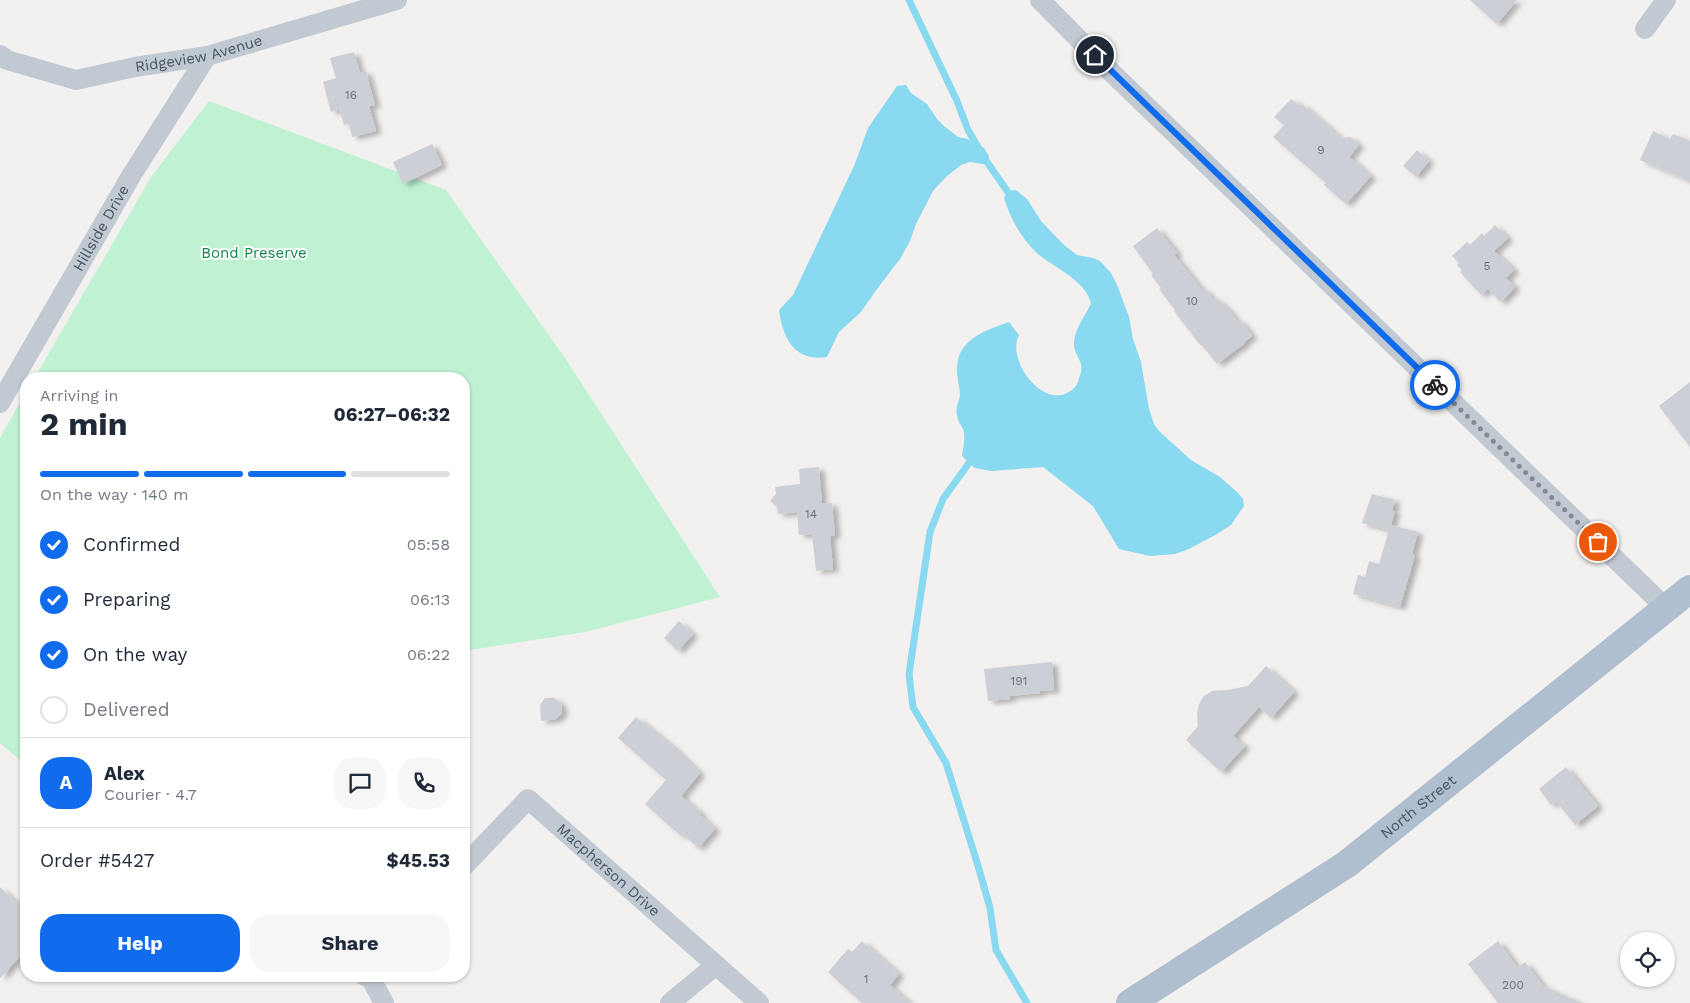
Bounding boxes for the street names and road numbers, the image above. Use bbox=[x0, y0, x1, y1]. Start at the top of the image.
street label: Ridgeview Avenue bbox=[134, 31, 264, 76]
street label: Hillside Drive bbox=[69, 182, 133, 274]
street label: North Street bbox=[1377, 771, 1460, 843]
street label: Macpherson Drive bbox=[553, 820, 664, 920]

